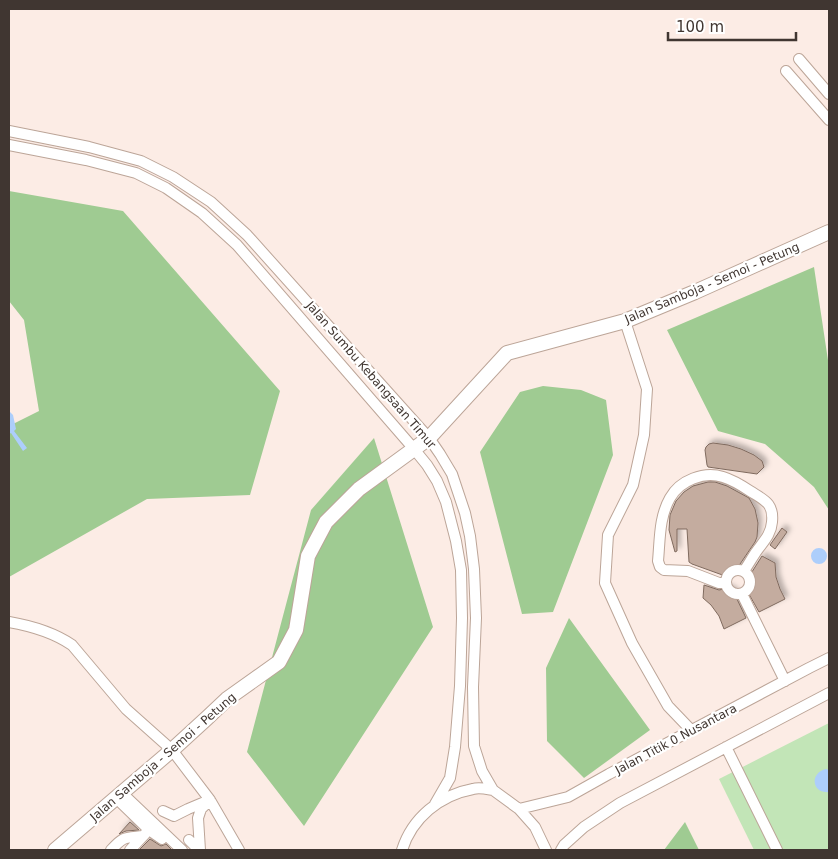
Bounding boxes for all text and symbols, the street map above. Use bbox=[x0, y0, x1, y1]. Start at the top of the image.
scale bar bbox=[668, 10, 796, 42]
text: 100 m bbox=[676, 18, 724, 36]
street label: Jalan Samboja - Semoi - Petung bbox=[622, 240, 801, 327]
street label: Jalan Sumbu Kebangsaan Timur bbox=[303, 298, 439, 452]
street label: Jalan Samboja - Semoi - Petung bbox=[87, 690, 239, 825]
street label: Jalan Titik 0 Nusantara bbox=[612, 701, 739, 778]

